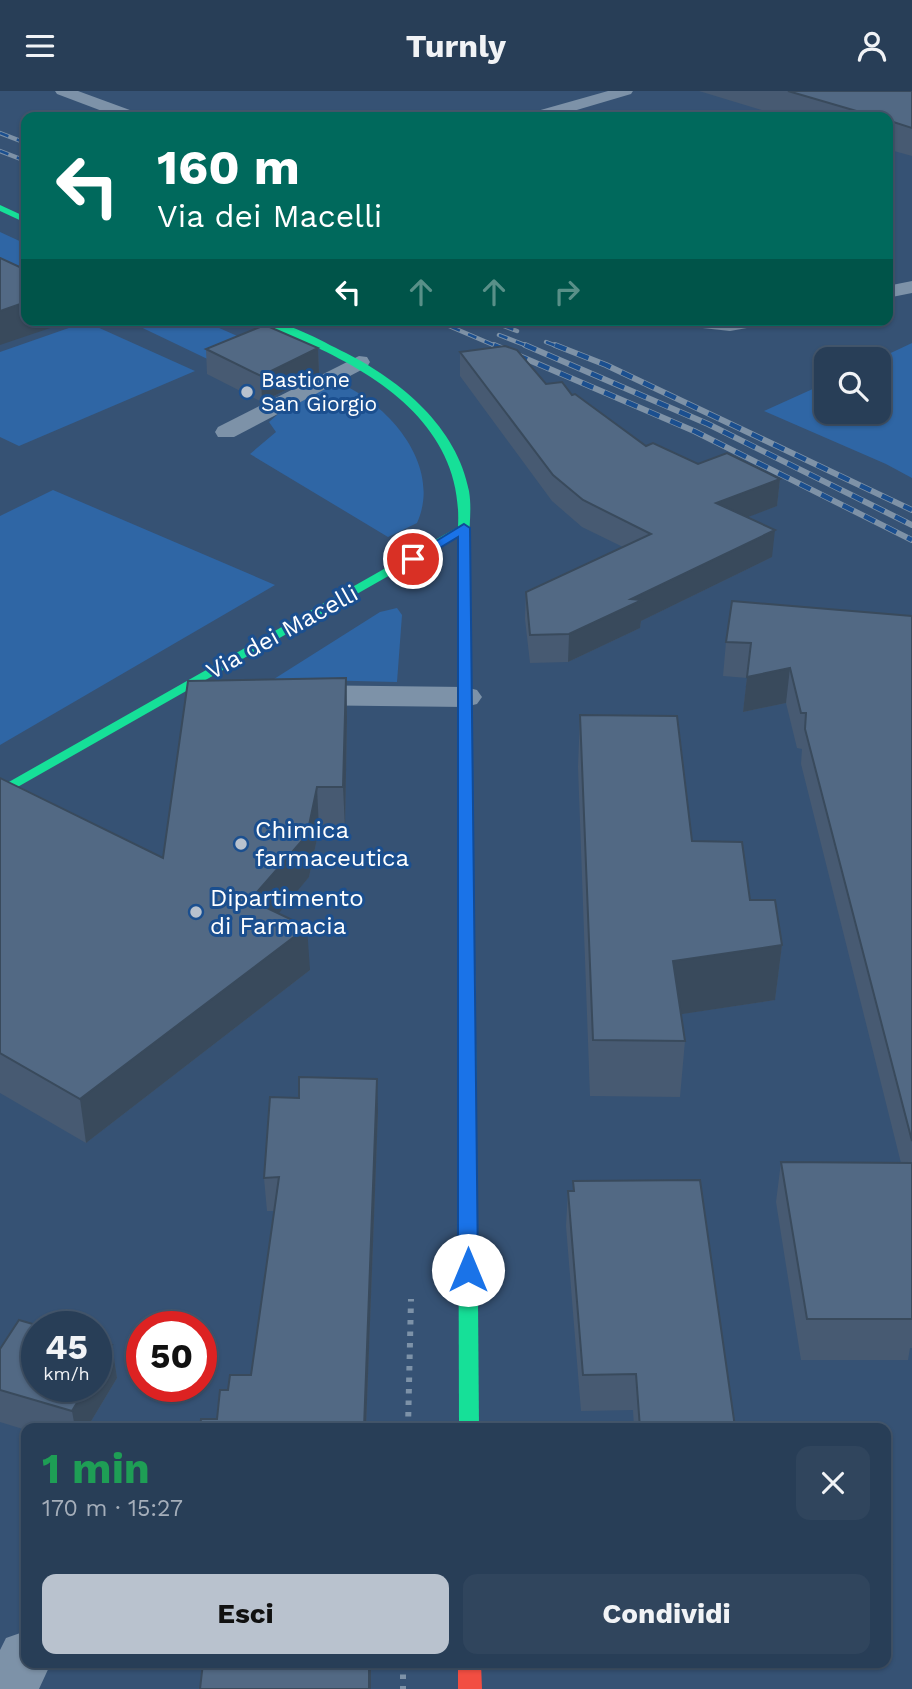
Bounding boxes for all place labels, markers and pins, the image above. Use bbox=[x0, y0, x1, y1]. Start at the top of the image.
place label: Bastione San Giorgio bbox=[261, 367, 377, 416]
marker: Bastione San Giorgio bbox=[239, 384, 255, 400]
pin bbox=[383, 529, 443, 589]
place label: Chimica farmaceutica bbox=[255, 816, 409, 872]
marker: Chimica farmaceutica bbox=[233, 836, 249, 852]
place label: Dipartimento di Farmacia bbox=[210, 884, 364, 940]
marker: Dipartimento di Farmacia bbox=[188, 904, 204, 920]

